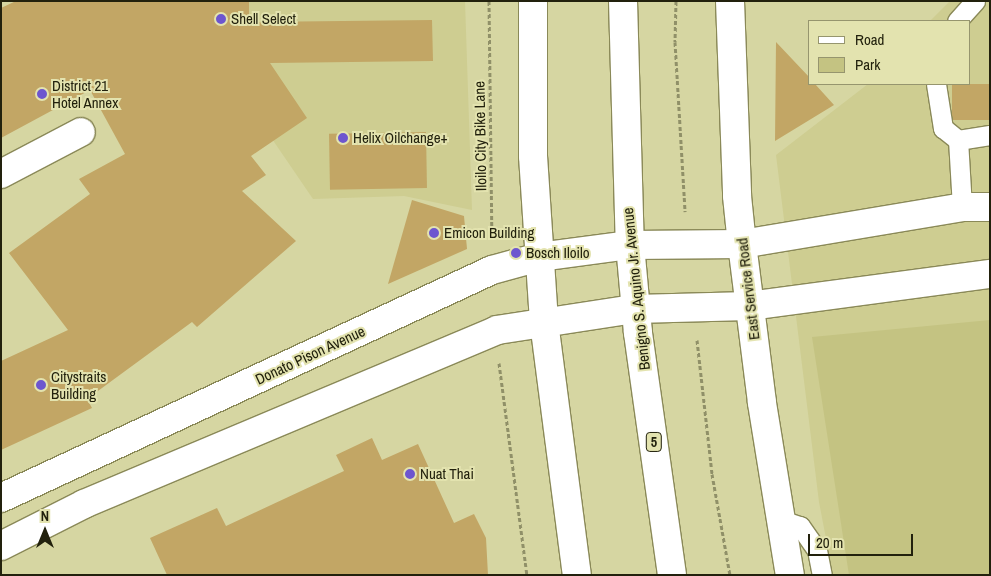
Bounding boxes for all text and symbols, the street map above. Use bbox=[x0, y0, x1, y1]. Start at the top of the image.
place label: Shell Select bbox=[231, 10, 296, 28]
marker: Shell Select bbox=[215, 13, 227, 25]
legend bbox=[808, 20, 971, 85]
text: Road bbox=[855, 29, 884, 50]
text: Park bbox=[855, 54, 880, 75]
place label: District 21 Hotel Annex bbox=[52, 76, 119, 111]
street label: Iloilo City Bike Lane bbox=[470, 81, 490, 191]
marker: District 21 Hotel Annex bbox=[36, 88, 48, 100]
place label: Helix Oilchange+ bbox=[353, 129, 448, 147]
marker: Helix Oilchange+ bbox=[337, 132, 349, 144]
street label: Benigno S. Aquino Jr. Avenue bbox=[618, 206, 654, 372]
place label: Emicon Building bbox=[444, 224, 534, 242]
marker: Emicon Building bbox=[428, 227, 440, 239]
street label: East Service Road bbox=[733, 237, 763, 341]
place label: Bosch Iloilo bbox=[526, 244, 590, 262]
marker: Bosch Iloilo bbox=[510, 247, 522, 259]
street label: Donato Pison Avenue bbox=[252, 322, 368, 388]
place label: Citystraits Building bbox=[51, 367, 106, 402]
marker: Citystraits Building bbox=[35, 379, 47, 391]
road number: 5 bbox=[645, 431, 663, 454]
place label: Nuat Thai bbox=[420, 465, 474, 483]
marker: Nuat Thai bbox=[404, 468, 416, 480]
north arrow bbox=[20, 506, 70, 556]
text: N bbox=[41, 507, 49, 525]
scale bar bbox=[811, 524, 916, 556]
text: 20 m bbox=[816, 532, 843, 553]

